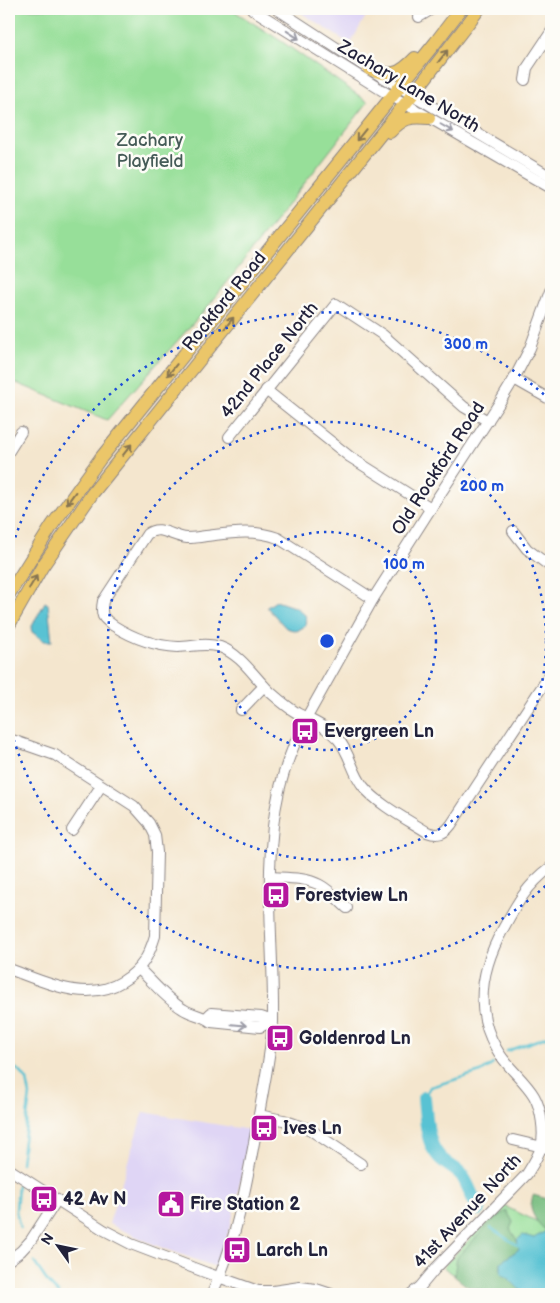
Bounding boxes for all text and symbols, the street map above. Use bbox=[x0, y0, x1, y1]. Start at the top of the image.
one-way arrow bbox=[286, 30, 300, 40]
street label: Zachary Lane North bbox=[333, 35, 484, 137]
one-way arrow bbox=[438, 49, 448, 63]
one-way arrow bbox=[439, 124, 454, 133]
one-way arrow bbox=[356, 128, 367, 141]
park label: Zachary Playfield bbox=[116, 130, 184, 172]
street label: Rockford Road bbox=[178, 248, 271, 355]
street label: 42nd Place North bbox=[216, 298, 323, 423]
one-way arrow bbox=[223, 317, 234, 330]
text: 300 m bbox=[444, 335, 488, 354]
one-way arrow bbox=[166, 363, 177, 376]
street label: Old Rockford Road bbox=[388, 398, 489, 539]
one-way arrow bbox=[121, 444, 132, 457]
text: 200 m bbox=[460, 477, 504, 496]
one-way arrow bbox=[66, 491, 76, 505]
text: 100 m bbox=[383, 555, 425, 574]
one-way arrow bbox=[28, 576, 38, 590]
centre of rings bbox=[318, 632, 336, 650]
bus stop icon: Evergreen Ln bbox=[290, 716, 320, 746]
place label: Evergreen Ln bbox=[324, 721, 434, 742]
bus stop icon: Forestview Ln bbox=[261, 880, 291, 910]
place label: Forestview Ln bbox=[295, 885, 408, 906]
one-way arrow bbox=[231, 1020, 247, 1030]
bus stop icon: Goldenrod Ln bbox=[265, 1023, 295, 1053]
place label: Goldenrod Ln bbox=[299, 1028, 411, 1049]
bus stop icon: Ives Ln bbox=[249, 1113, 279, 1143]
place label: Ives Ln bbox=[283, 1118, 342, 1139]
street label: 41st Avenue North bbox=[409, 1150, 526, 1273]
bus stop icon: 42 Av N bbox=[29, 1184, 59, 1214]
place label: 42 Av N bbox=[63, 1189, 127, 1210]
public building icon: Fire Station 2 bbox=[156, 1189, 186, 1219]
place label: Fire Station 2 bbox=[190, 1194, 300, 1215]
north arrow bbox=[32, 1220, 82, 1270]
text: N bbox=[38, 1230, 58, 1248]
bus stop icon: Larch Ln bbox=[222, 1235, 252, 1265]
place label: Larch Ln bbox=[256, 1240, 328, 1261]

